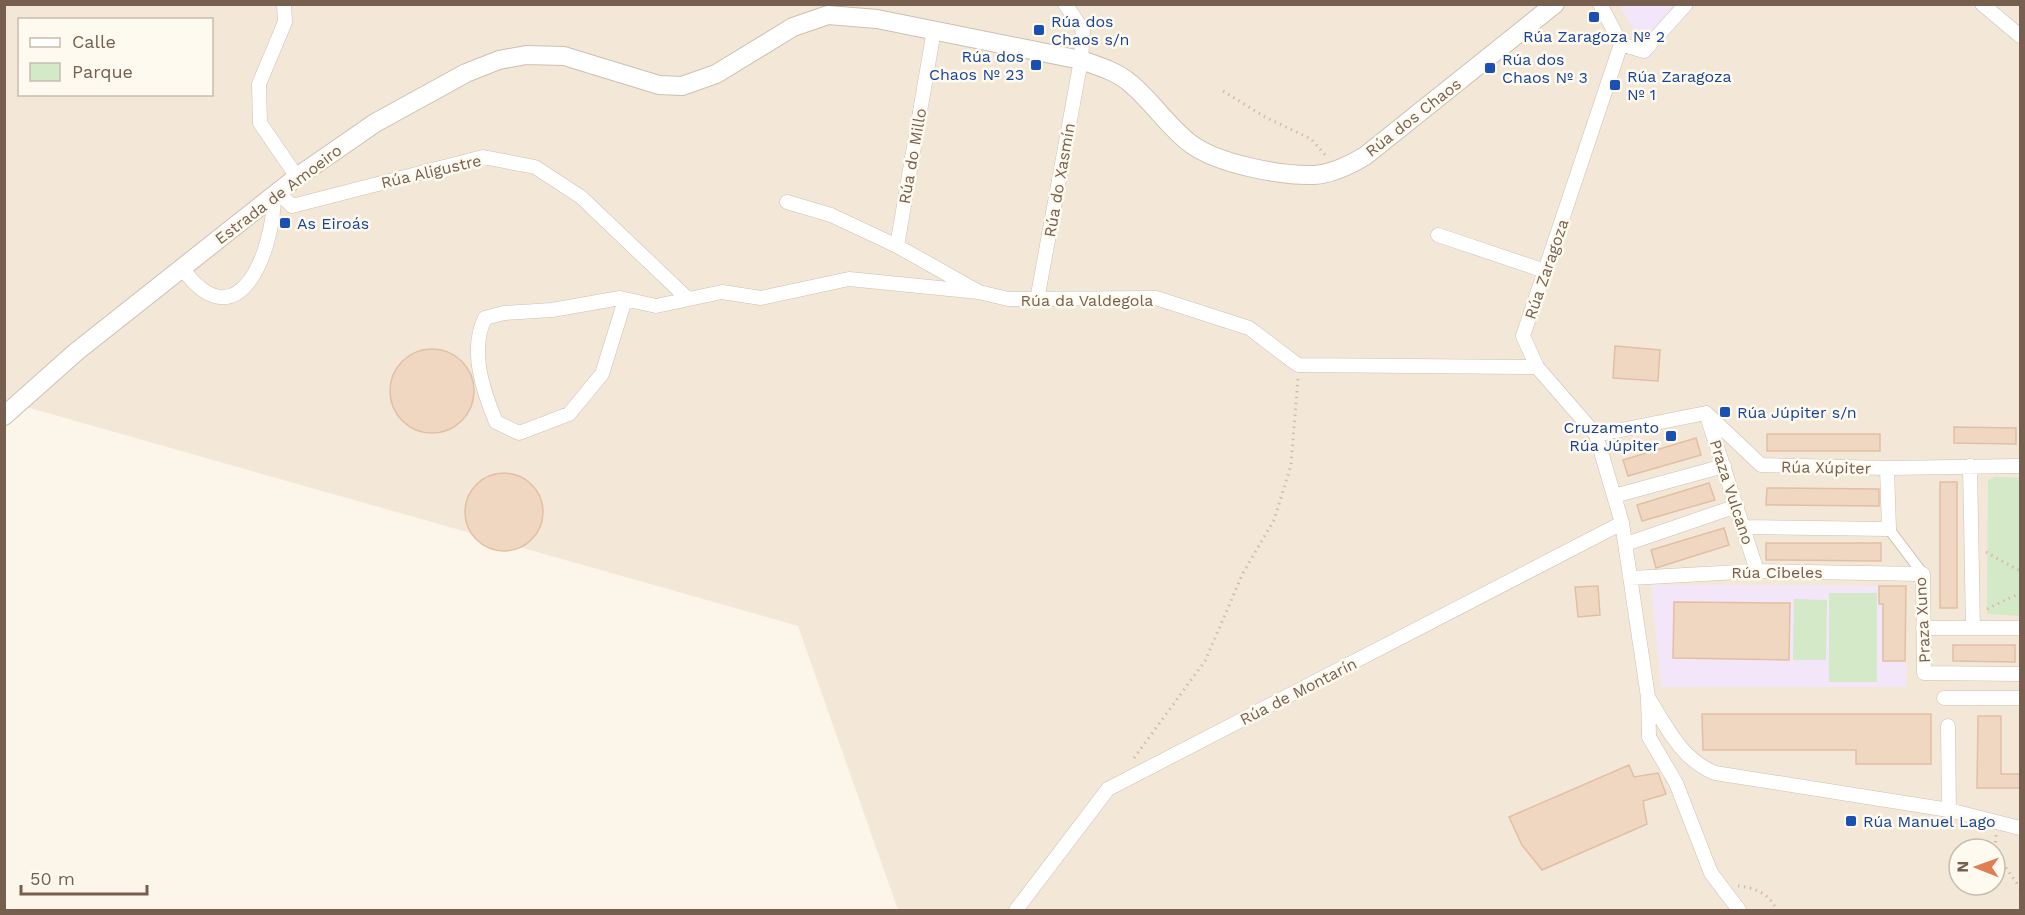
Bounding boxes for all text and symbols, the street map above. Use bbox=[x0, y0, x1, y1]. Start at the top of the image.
marker: Rúa Zaragoza Nº 2 bbox=[1587, 10, 1601, 24]
place label: Rúa dos Chaos s/n bbox=[1051, 12, 1129, 49]
legend bbox=[18, 18, 213, 96]
marker: Rúa dos Chaos s/n bbox=[1032, 23, 1046, 37]
place label: Rúa Zaragoza Nº 2 bbox=[1523, 27, 1665, 46]
text: Calle bbox=[72, 31, 116, 52]
place label: Rúa dos Chaos Nº 23 bbox=[929, 47, 1024, 84]
place label: Rúa dos Chaos Nº 3 bbox=[1502, 50, 1588, 87]
marker: Rúa dos Chaos Nº 23 bbox=[1029, 58, 1043, 72]
text: Parque bbox=[72, 61, 133, 82]
marker: Rúa dos Chaos Nº 3 bbox=[1483, 61, 1497, 75]
place label: Rúa Zaragoza Nº 1 bbox=[1627, 67, 1732, 104]
street label: Rúa dos Chaos bbox=[1362, 74, 1465, 161]
marker: Rúa Zaragoza Nº 1 bbox=[1608, 78, 1622, 92]
street label: Rúa do Millo bbox=[895, 107, 930, 205]
street label: Rúa do Xasmín bbox=[1040, 121, 1079, 239]
street label: Estrada de Amoeiro bbox=[211, 141, 345, 248]
street label: Rúa Aligustre bbox=[379, 151, 483, 192]
place label: As Eiroás bbox=[297, 214, 369, 233]
marker: As Eiroás bbox=[278, 216, 292, 230]
street label: Rúa Zaragoza bbox=[1520, 217, 1572, 322]
street label: Rúa da Valdegola bbox=[1021, 291, 1153, 310]
place label: Rúa Júpiter s/n bbox=[1737, 403, 1857, 422]
marker: Rúa Júpiter s/n bbox=[1718, 405, 1732, 419]
place label: Cruzamento Rúa Júpiter bbox=[1563, 418, 1659, 455]
marker: Cruzamento Rúa Júpiter bbox=[1664, 429, 1678, 443]
street label: Praza Vulcano bbox=[1706, 437, 1757, 547]
street label: Rúa Xúpiter bbox=[1781, 457, 1872, 478]
street label: Rúa Cibeles bbox=[1731, 563, 1823, 582]
street label: Praza Xuno bbox=[1911, 576, 1934, 664]
street label: Rúa de Montarín bbox=[1237, 654, 1360, 729]
place label: Rúa Manuel Lago bbox=[1863, 812, 1996, 831]
marker: Rúa Manuel Lago bbox=[1844, 814, 1858, 828]
north arrow bbox=[1947, 837, 2007, 897]
scale bar bbox=[21, 858, 147, 896]
text: N bbox=[1953, 861, 1972, 873]
text: 50 m bbox=[30, 868, 75, 889]

